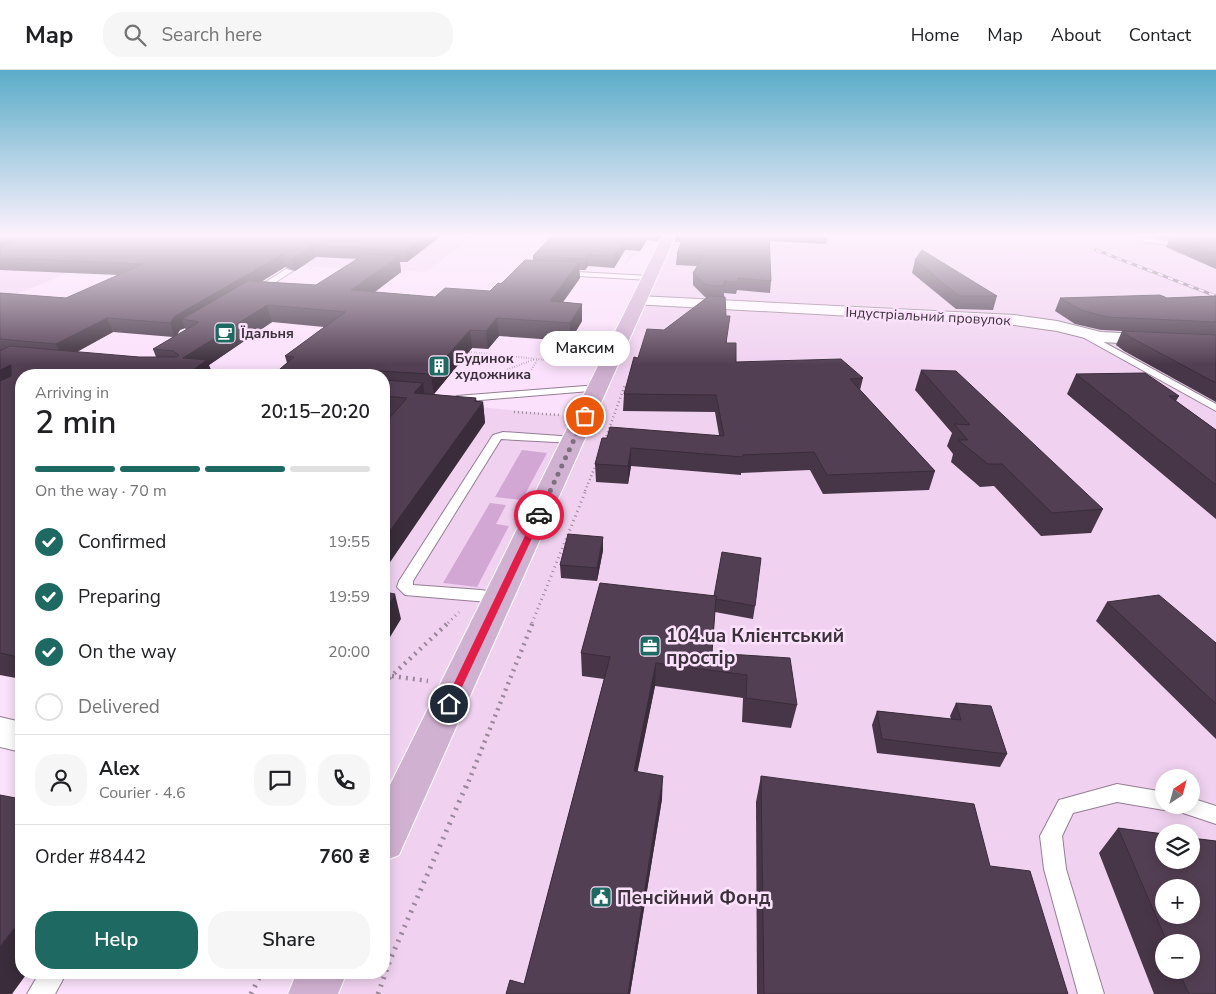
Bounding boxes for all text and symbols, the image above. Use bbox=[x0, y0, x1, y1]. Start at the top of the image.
search box bbox=[103, 12, 453, 57]
text: Map bbox=[25, 19, 73, 51]
icon: search bbox=[121, 21, 149, 49]
text: Search here bbox=[161, 22, 262, 48]
text: Home bbox=[911, 23, 959, 47]
text: Map bbox=[987, 23, 1023, 47]
text: About bbox=[1051, 23, 1101, 47]
text: Contact bbox=[1129, 23, 1191, 47]
street label: Індустріальний провулок bbox=[845, 303, 1012, 330]
cafe icon: Їдальня bbox=[213, 321, 237, 345]
place label: Їдальня bbox=[240, 324, 294, 343]
callout: Максим bbox=[540, 331, 630, 366]
text: Максим bbox=[555, 337, 615, 359]
place label: Будинок художника bbox=[455, 349, 531, 384]
building icon: Будинок художника bbox=[427, 354, 451, 378]
text: Arriving in bbox=[35, 382, 109, 404]
pin bbox=[564, 395, 606, 437]
text: 20:15–20:20 bbox=[260, 399, 370, 425]
text: 2 min bbox=[35, 401, 117, 444]
icon: bag bbox=[571, 402, 599, 430]
text: On the way · 70 m bbox=[35, 480, 167, 502]
courier bbox=[514, 490, 564, 540]
icon: car bbox=[525, 501, 553, 529]
icon: check bbox=[35, 528, 63, 556]
text: Confirmed bbox=[78, 529, 166, 555]
text: 19:55 bbox=[328, 531, 370, 553]
icon: check bbox=[35, 583, 63, 611]
text: Preparing bbox=[78, 584, 161, 610]
text: 19:59 bbox=[328, 586, 370, 608]
place label: 104.ua Клієнтський простір bbox=[666, 623, 844, 671]
office icon: 104.ua Клієнтський простір bbox=[638, 634, 662, 658]
icon: check bbox=[35, 638, 63, 666]
text: On the way bbox=[78, 639, 176, 665]
text: 20:00 bbox=[328, 641, 370, 663]
pin bbox=[428, 683, 470, 725]
icon: home bbox=[435, 690, 463, 718]
text: Delivered bbox=[78, 694, 160, 720]
button: person bbox=[35, 754, 87, 806]
button: chat bbox=[254, 754, 306, 806]
button: phone bbox=[318, 754, 370, 806]
text: Alex bbox=[99, 756, 140, 782]
north arrow bbox=[1155, 769, 1200, 814]
map controls bbox=[1155, 769, 1200, 979]
text: Courier · 4.6 bbox=[99, 782, 185, 804]
button: layers bbox=[1155, 824, 1200, 869]
text: Order #8442 bbox=[35, 844, 146, 870]
text: 760 ₴ bbox=[319, 844, 370, 870]
button: + bbox=[1155, 879, 1200, 924]
public building icon: Пенсійний Фонд bbox=[589, 885, 613, 909]
place label: Пенсійний Фонд bbox=[617, 885, 771, 911]
button: Help bbox=[35, 911, 198, 969]
button: Share bbox=[208, 911, 370, 969]
button: − bbox=[1155, 934, 1200, 979]

